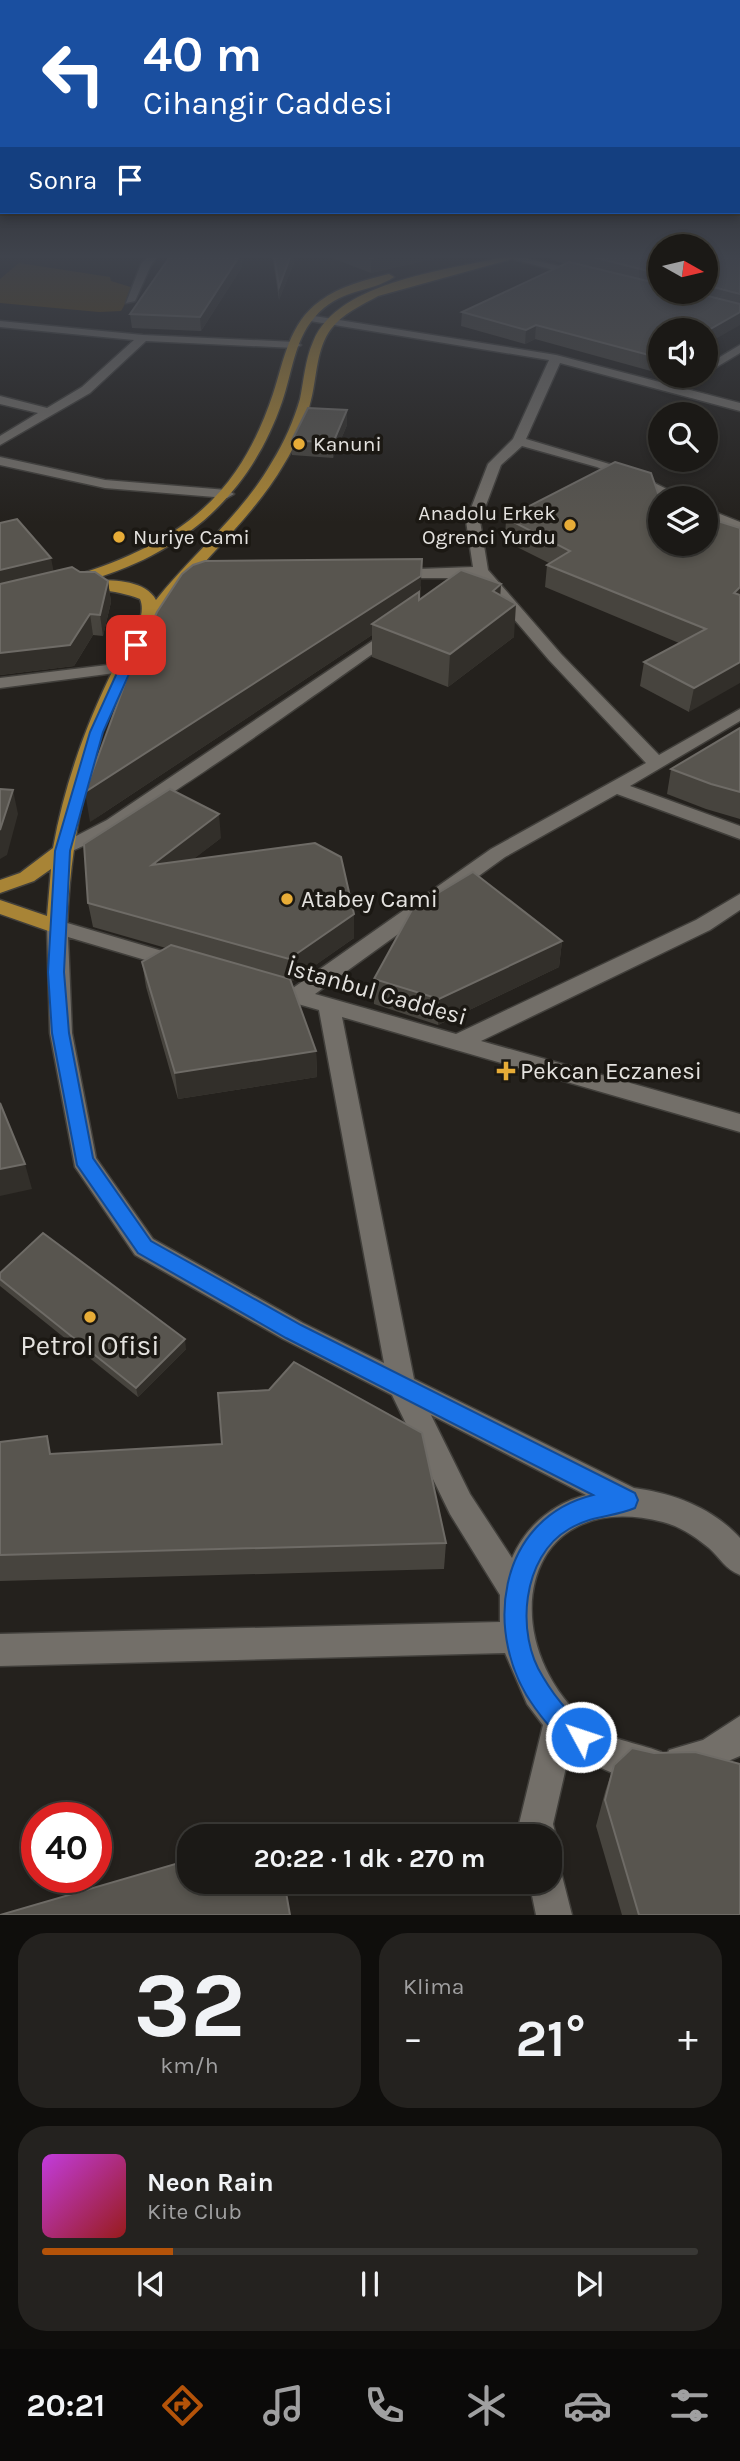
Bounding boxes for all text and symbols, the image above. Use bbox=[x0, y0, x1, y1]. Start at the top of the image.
text: 40 m bbox=[143, 26, 262, 83]
icon: left bbox=[28, 28, 119, 119]
text: Cihangir Caddesi bbox=[143, 85, 393, 122]
icon: arrive bbox=[111, 161, 149, 199]
text: Sonra bbox=[28, 165, 97, 196]
north arrow bbox=[648, 234, 718, 304]
map controls bbox=[648, 234, 718, 556]
button: sound bbox=[648, 318, 718, 388]
button: search bbox=[648, 402, 718, 472]
place label: Kanuni bbox=[313, 432, 382, 456]
marker: Kanuni bbox=[291, 436, 307, 452]
button: layers bbox=[648, 486, 718, 556]
place label: Anadolu Erkek Ogrenci Yurdu bbox=[418, 501, 556, 549]
marker: Anadolu Erkek Ogrenci Yurdu bbox=[562, 517, 578, 533]
place label: Nuriye Cami bbox=[133, 525, 250, 549]
marker: Nuriye Cami bbox=[111, 529, 127, 545]
pin bbox=[106, 615, 166, 675]
icon: arrive bbox=[117, 626, 155, 664]
place label: Atabey Cami bbox=[301, 885, 438, 913]
marker: Atabey Cami bbox=[279, 891, 295, 907]
street label: İstanbul Caddesi bbox=[284, 953, 470, 1031]
place label: Pekcan Eczanesi bbox=[520, 1057, 702, 1085]
marker: Pekcan Eczanesi bbox=[498, 1063, 514, 1079]
marker: Petrol Ofisi bbox=[82, 1309, 98, 1325]
place label: Petrol Ofisi bbox=[20, 1329, 160, 1362]
position arrow bbox=[544, 1700, 618, 1774]
speed limit sign: 40 bbox=[21, 1802, 112, 1893]
text: 20:22 · 1 dk · 270 m bbox=[254, 1843, 485, 1874]
text: 32 bbox=[134, 1953, 245, 2059]
text: Klima bbox=[403, 1973, 464, 2000]
text: 21° bbox=[515, 2008, 586, 2069]
text: − bbox=[403, 2016, 423, 2061]
text: + bbox=[678, 2016, 698, 2061]
text: km/h bbox=[160, 2052, 219, 2079]
text: Neon Rain bbox=[147, 2167, 274, 2198]
text: Kite Club bbox=[147, 2198, 242, 2225]
icon: previous bbox=[132, 2265, 170, 2303]
icon: pause bbox=[351, 2265, 389, 2303]
icon: next bbox=[570, 2265, 608, 2303]
icon: directions bbox=[158, 2381, 207, 2430]
icon: music bbox=[259, 2381, 308, 2430]
icon: phone bbox=[360, 2381, 409, 2430]
icon: climate bbox=[462, 2381, 511, 2430]
icon: car bbox=[563, 2381, 612, 2430]
icon: filters bbox=[665, 2381, 714, 2430]
text: 20:21 bbox=[26, 2387, 105, 2424]

